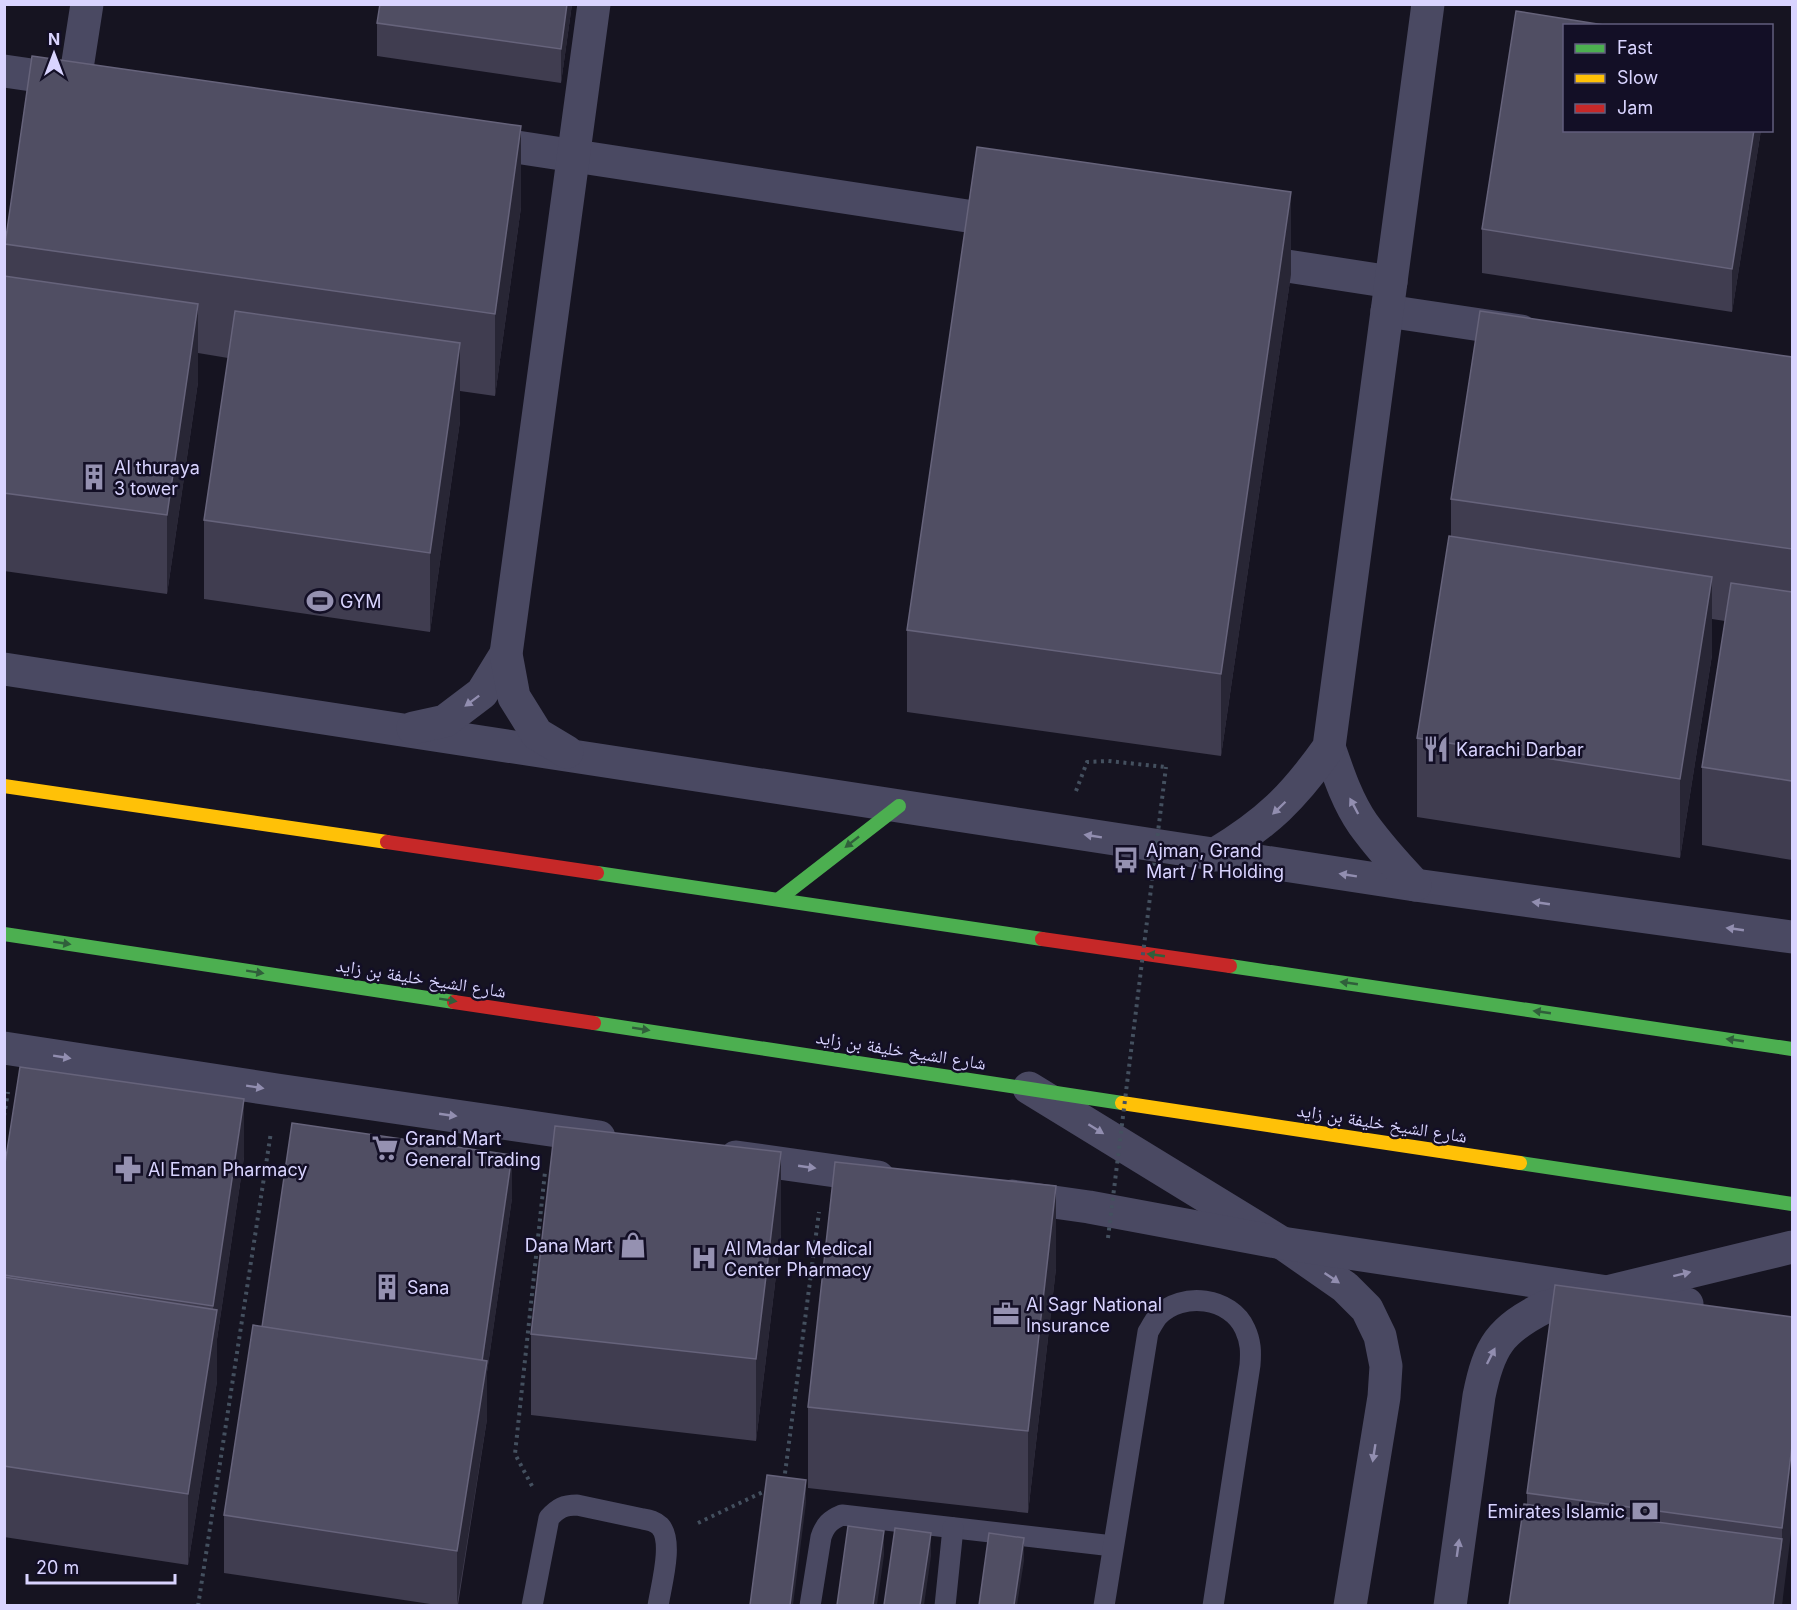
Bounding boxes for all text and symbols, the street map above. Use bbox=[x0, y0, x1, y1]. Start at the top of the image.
north arrow bbox=[24, 24, 84, 84]
legend bbox=[1563, 24, 1773, 132]
text: N bbox=[48, 29, 60, 49]
text: Fast bbox=[1617, 37, 1653, 58]
text: Slow bbox=[1617, 67, 1658, 88]
text: Jam bbox=[1617, 97, 1653, 118]
place label: Al thuraya 3 tower bbox=[114, 457, 200, 499]
building icon: Al thuraya 3 tower bbox=[79, 462, 109, 492]
sports icon: GYM bbox=[305, 586, 335, 616]
place label: GYM bbox=[340, 591, 382, 612]
one-way arrow bbox=[464, 694, 479, 706]
restaurant icon: Karachi Darbar bbox=[1421, 734, 1451, 764]
place label: Karachi Darbar bbox=[1456, 739, 1584, 760]
one-way arrow bbox=[1349, 798, 1359, 815]
one-way arrow bbox=[1272, 801, 1286, 815]
one-way arrow bbox=[1084, 832, 1103, 841]
one-way arrow bbox=[845, 835, 860, 847]
place label: Ajman, Grand Mart / R Holding bbox=[1146, 840, 1284, 882]
bus stop icon: Ajman, Grand Mart / R Holding bbox=[1111, 845, 1141, 875]
one-way arrow bbox=[1339, 871, 1358, 880]
one-way arrow bbox=[1532, 898, 1551, 907]
one-way arrow bbox=[1725, 924, 1744, 933]
one-way arrow bbox=[53, 938, 72, 947]
one-way arrow bbox=[1146, 950, 1165, 959]
street label: شارع الشيخ خليفة بن زايد bbox=[334, 954, 507, 1004]
one-way arrow bbox=[246, 967, 265, 976]
one-way arrow bbox=[1339, 979, 1358, 988]
one-way arrow bbox=[439, 996, 458, 1005]
one-way arrow bbox=[1532, 1007, 1551, 1016]
one-way arrow bbox=[631, 1025, 650, 1034]
street label: شارع الشيخ خليفة بن زايد bbox=[814, 1026, 987, 1076]
one-way arrow bbox=[1725, 1036, 1744, 1045]
one-way arrow bbox=[53, 1052, 72, 1061]
one-way arrow bbox=[246, 1082, 265, 1091]
street label: شارع الشيخ خليفة بن زايد bbox=[1295, 1099, 1468, 1149]
one-way arrow bbox=[439, 1110, 458, 1119]
one-way arrow bbox=[1088, 1124, 1104, 1135]
place label: Grand Mart General Trading bbox=[405, 1128, 541, 1170]
supermarket icon: Grand Mart General Trading bbox=[370, 1133, 400, 1163]
pharmacy icon: Al Eman Pharmacy bbox=[113, 1154, 143, 1184]
place label: Al Eman Pharmacy bbox=[148, 1159, 307, 1180]
one-way arrow bbox=[798, 1163, 817, 1172]
shop icon: Dana Mart bbox=[618, 1230, 648, 1260]
place label: Dana Mart bbox=[525, 1235, 613, 1256]
place label: Al Madar Medical Center Pharmacy bbox=[724, 1238, 872, 1280]
hospital icon: Al Madar Medical Center Pharmacy bbox=[689, 1243, 719, 1273]
one-way arrow bbox=[1673, 1268, 1691, 1278]
building icon: Sana bbox=[372, 1272, 402, 1302]
one-way arrow bbox=[1324, 1272, 1340, 1284]
place label: Sana bbox=[407, 1277, 449, 1298]
place label: Al Sagr National Insurance bbox=[1026, 1294, 1162, 1336]
office icon: Al Sagr National Insurance bbox=[991, 1299, 1021, 1329]
one-way arrow bbox=[1485, 1347, 1495, 1365]
one-way arrow bbox=[1370, 1444, 1379, 1463]
bank icon: Emirates Islamic bbox=[1630, 1496, 1660, 1526]
place label: Emirates Islamic bbox=[1487, 1501, 1625, 1522]
one-way arrow bbox=[1454, 1538, 1463, 1557]
scale bar bbox=[27, 1547, 176, 1585]
text: 20 m bbox=[36, 1557, 79, 1578]

